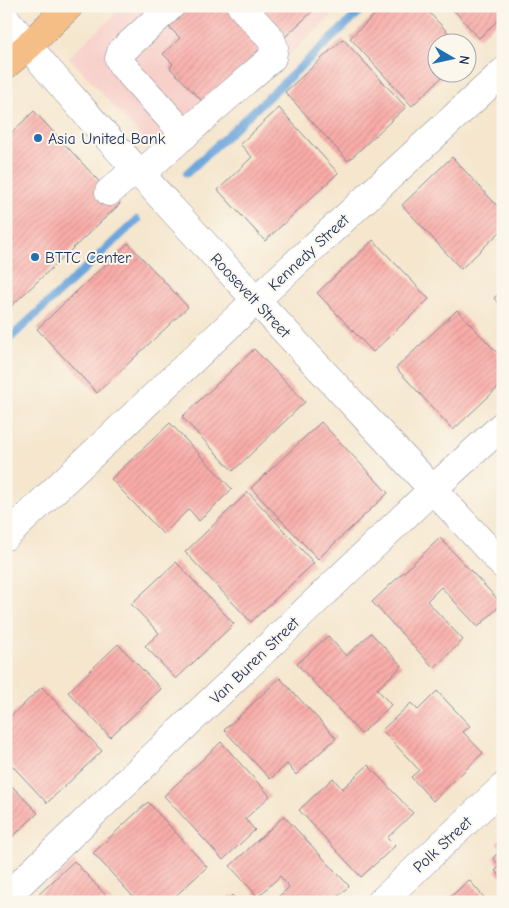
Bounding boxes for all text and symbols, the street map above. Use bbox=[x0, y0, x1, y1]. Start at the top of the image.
north arrow bbox=[426, 32, 476, 82]
text: N bbox=[455, 54, 473, 66]
place label: Asia United Bank bbox=[48, 130, 166, 148]
marker: Asia United Bank bbox=[32, 132, 44, 144]
street label: Kennedy Street bbox=[265, 210, 353, 295]
place label: BTTC Center bbox=[45, 249, 132, 267]
street label: Roosevelt Street bbox=[207, 250, 294, 342]
marker: BTTC Center bbox=[29, 251, 41, 263]
street label: Van Buren Street bbox=[207, 613, 303, 708]
street label: Polk Street bbox=[410, 813, 476, 876]

